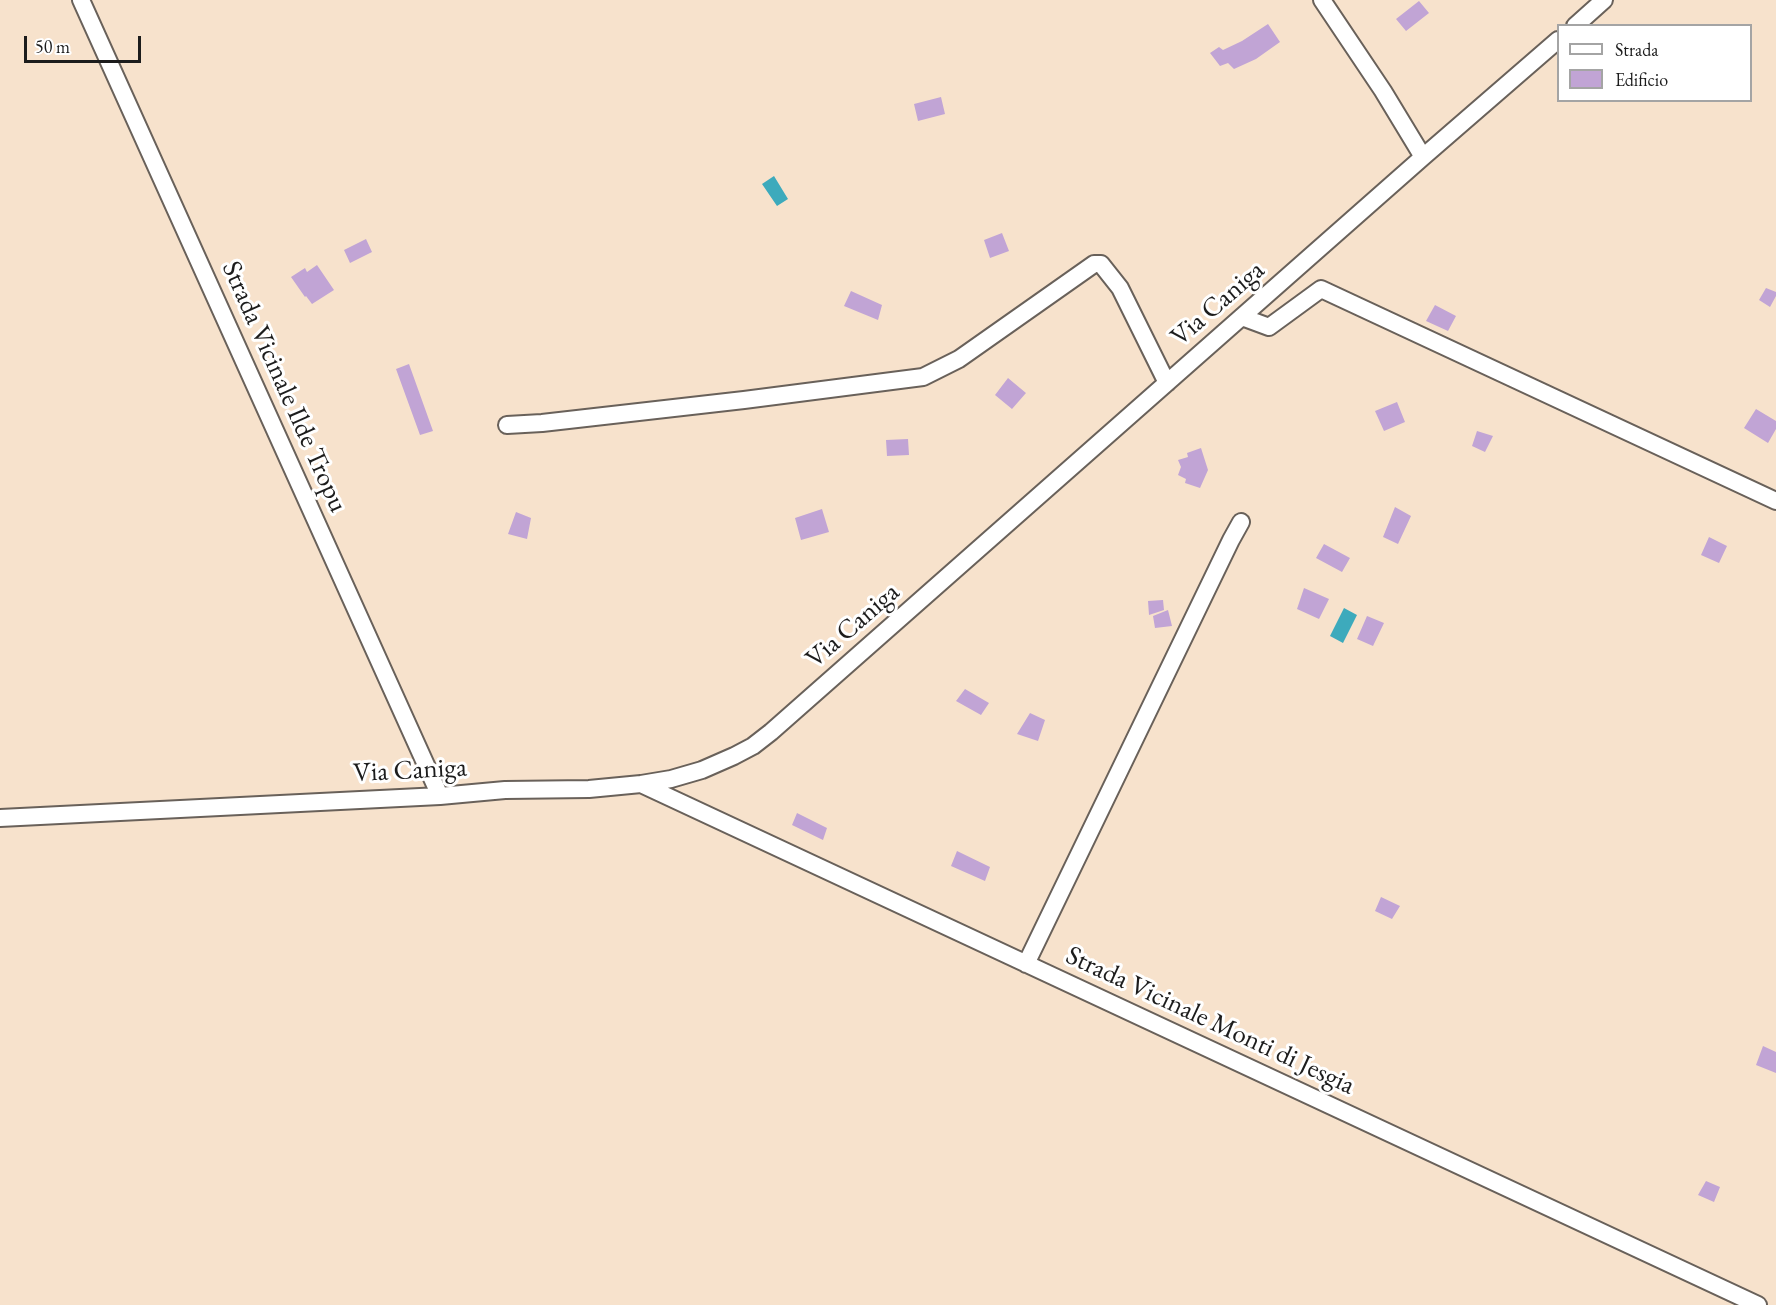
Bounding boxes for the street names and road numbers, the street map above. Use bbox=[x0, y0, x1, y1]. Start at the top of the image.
street label: Via Caniga bbox=[1164, 254, 1272, 354]
street label: Strada Vicinale Ilde Tropu bbox=[214, 257, 354, 517]
street label: Via Caniga bbox=[799, 576, 907, 676]
street label: Via Caniga bbox=[352, 752, 468, 790]
street label: Strada Vicinale Monti di Jesgia bbox=[1060, 940, 1360, 1102]

